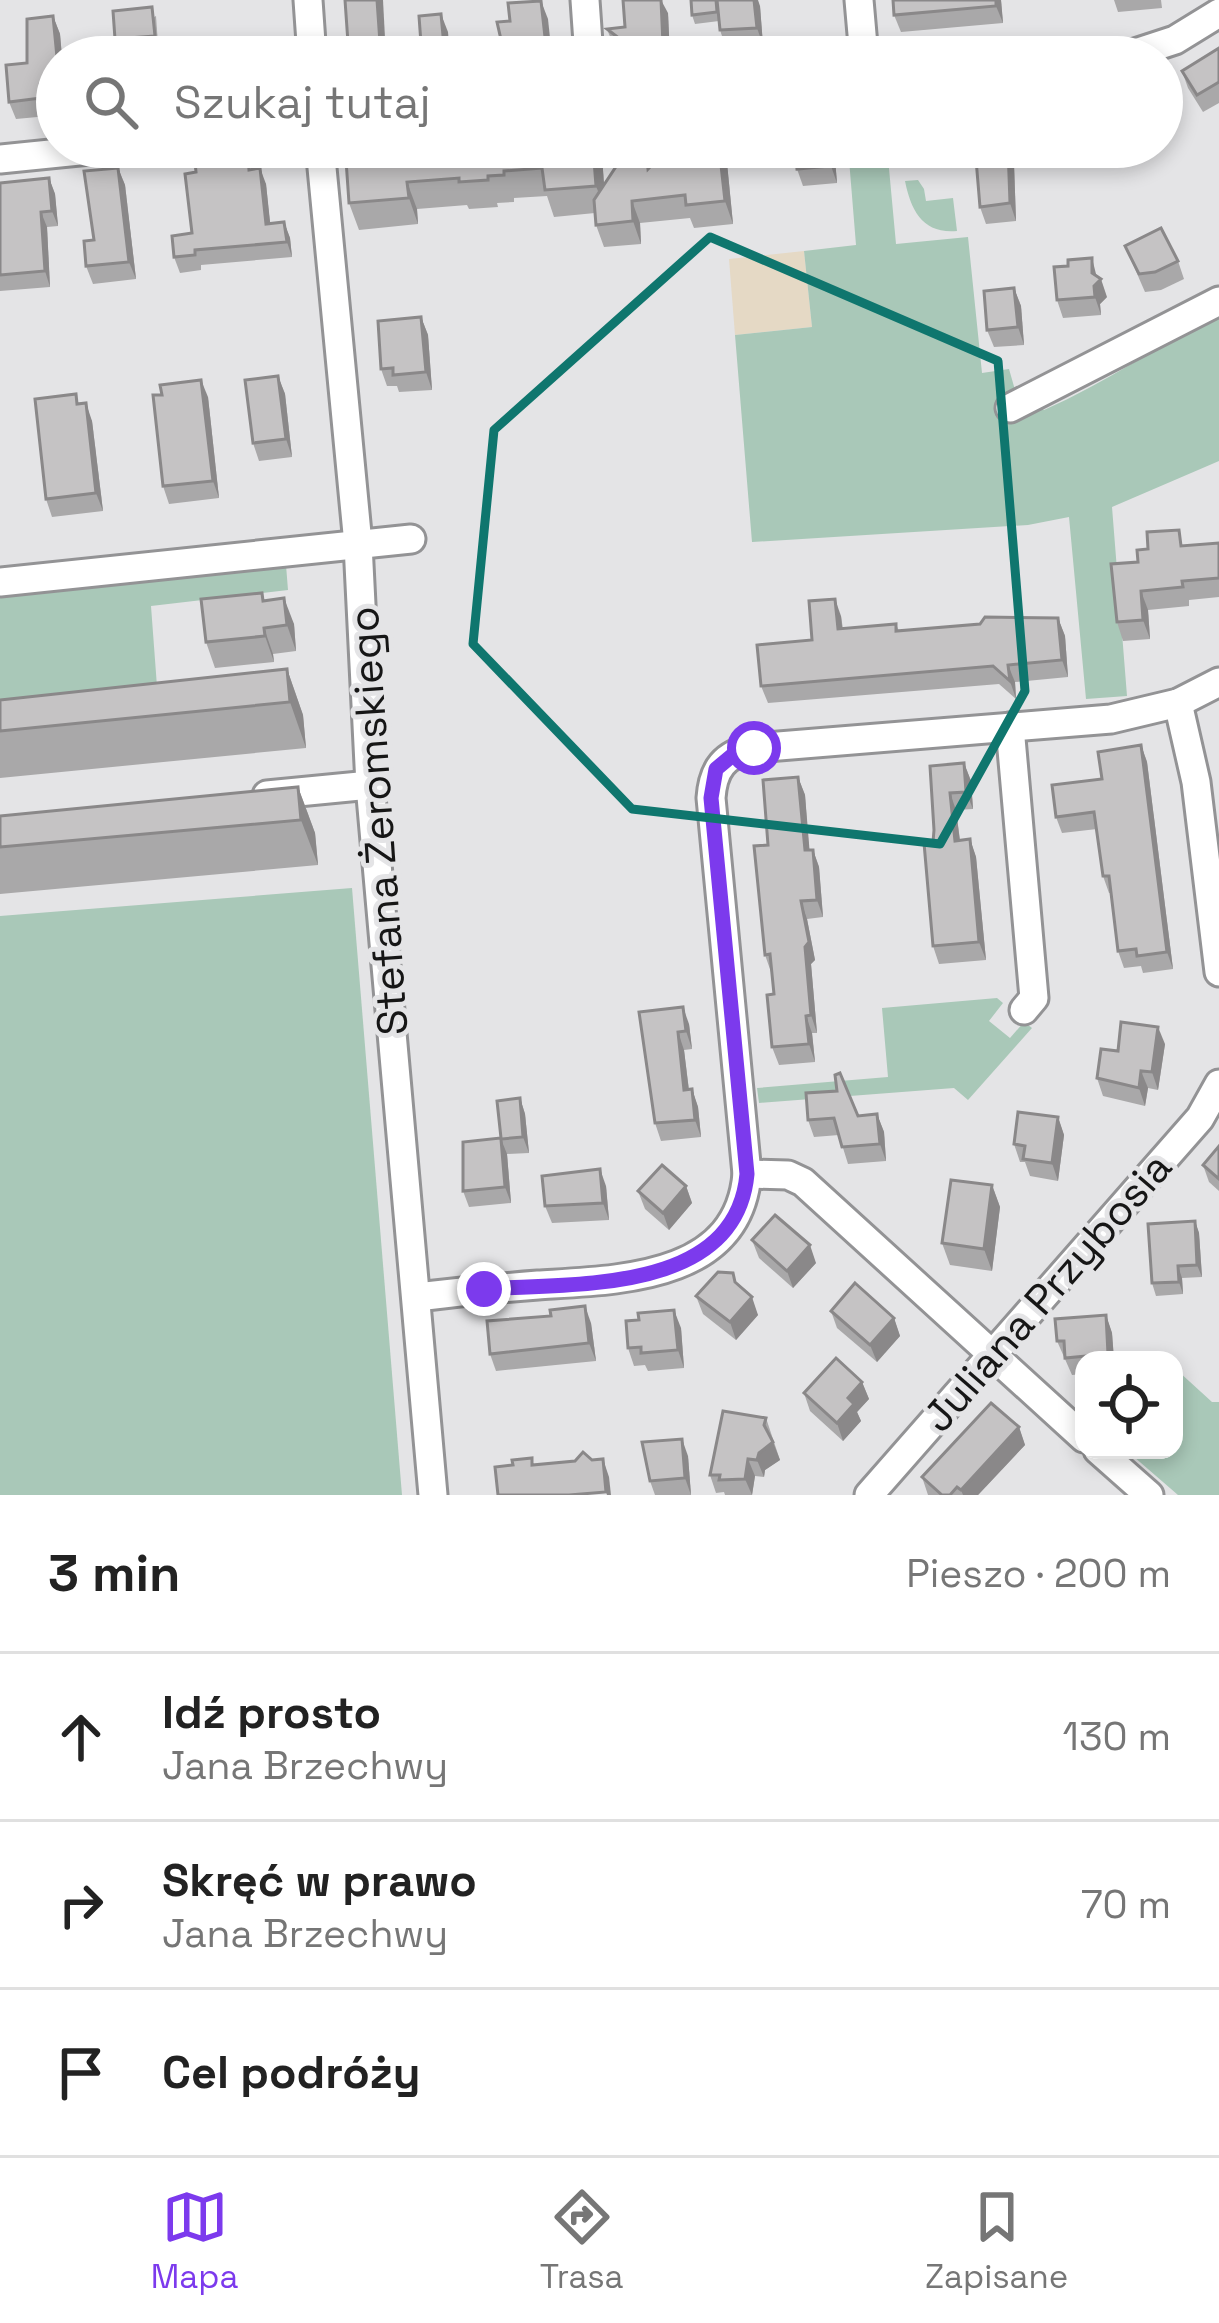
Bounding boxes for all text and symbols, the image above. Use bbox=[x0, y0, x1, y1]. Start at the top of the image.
search box bbox=[36, 36, 1183, 168]
icon: search bbox=[78, 69, 144, 135]
text: Szukaj tutaj bbox=[174, 74, 431, 131]
street label: Stefana Żeromskiego bbox=[337, 605, 419, 1037]
route start bbox=[727, 721, 781, 775]
street label: Juliana Przybosia bbox=[911, 1141, 1183, 1443]
route end bbox=[457, 1262, 511, 1316]
map controls bbox=[1075, 1351, 1183, 1459]
button: locate bbox=[1075, 1351, 1183, 1459]
text: 3 min bbox=[48, 1541, 181, 1606]
text: Pieszo · 200 m bbox=[906, 1549, 1171, 1598]
text: Idź prosto bbox=[162, 1684, 381, 1741]
icon: ahead bbox=[48, 1704, 114, 1770]
text: 130 m bbox=[1063, 1712, 1171, 1761]
text: Jana Brzechwy bbox=[162, 1741, 448, 1790]
text: Skręć w prawo bbox=[162, 1852, 477, 1909]
icon: right bbox=[48, 1872, 114, 1938]
text: 70 m bbox=[1081, 1880, 1171, 1929]
text: Jana Brzechwy bbox=[162, 1909, 448, 1958]
icon: arrive bbox=[48, 2040, 114, 2106]
text: Cel podróży bbox=[162, 2044, 421, 2101]
tab: Mapa bbox=[151, 2184, 238, 2298]
tab: Trasa bbox=[540, 2184, 624, 2298]
tab: Zapisane bbox=[925, 2184, 1068, 2298]

